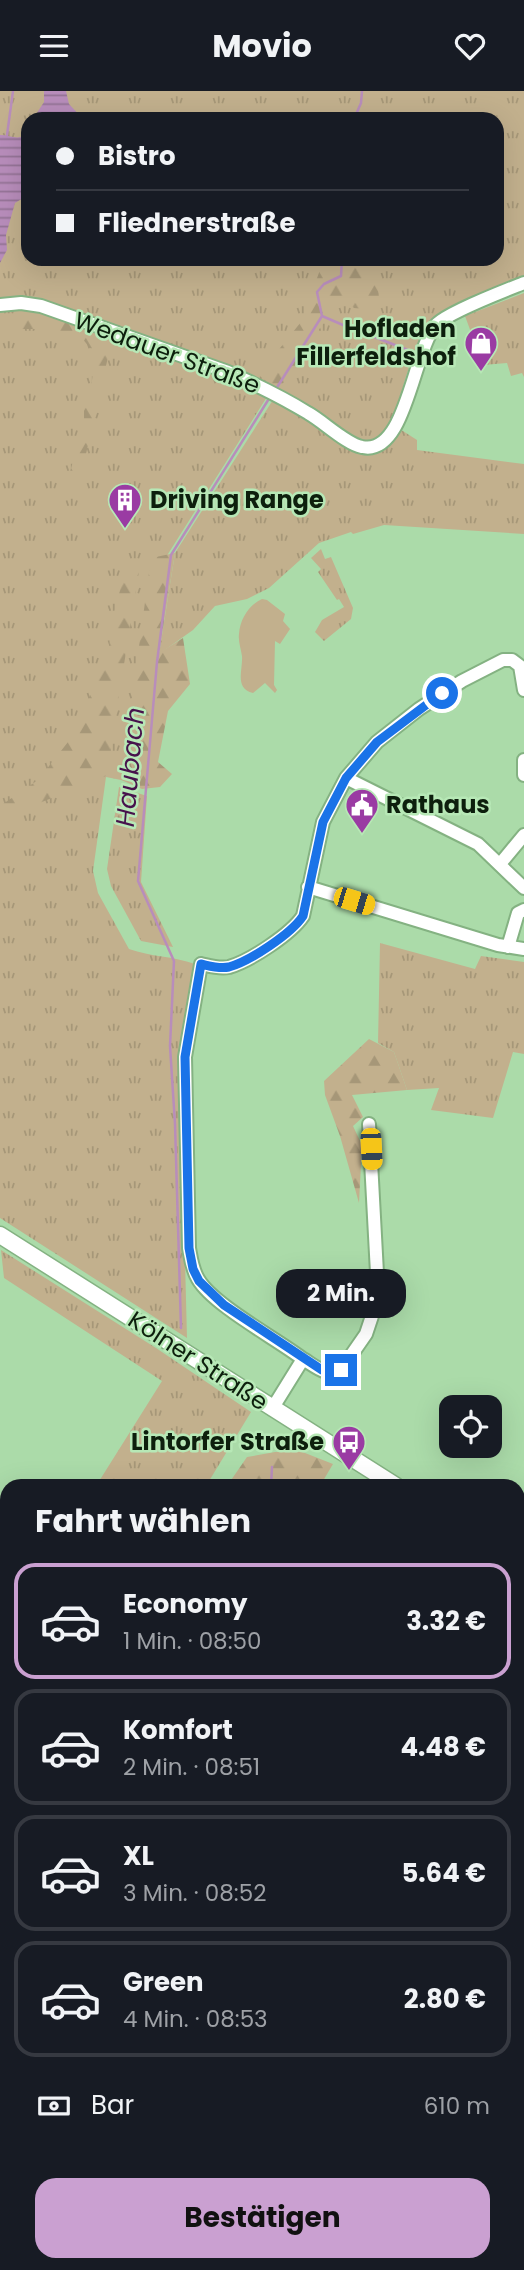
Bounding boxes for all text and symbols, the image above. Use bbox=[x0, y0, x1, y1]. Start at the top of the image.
text: Movio bbox=[212, 23, 312, 68]
icon: menu bbox=[35, 27, 73, 65]
icon: heart bbox=[451, 27, 489, 65]
text: Bistro bbox=[98, 138, 176, 174]
text: Fliednerstraße bbox=[98, 205, 296, 241]
street label: Wedauer Straße bbox=[70, 304, 265, 401]
place label: Hofladen Fillerfeldshof bbox=[296, 312, 456, 373]
shop icon: Hofladen Fillerfeldshof bbox=[462, 324, 500, 373]
building icon: Driving Range bbox=[106, 481, 144, 530]
place label: Driving Range bbox=[150, 483, 324, 516]
route start bbox=[426, 677, 458, 709]
water label: Haubach bbox=[107, 706, 153, 828]
public building icon: Rathaus bbox=[343, 786, 381, 835]
place label: Rathaus bbox=[386, 788, 490, 821]
car bbox=[331, 885, 378, 917]
car bbox=[360, 1127, 383, 1171]
callout: 2 Min. bbox=[276, 1269, 406, 1317]
text: 2 Min. bbox=[307, 1277, 375, 1309]
street label: Kölner Straße bbox=[122, 1303, 275, 1418]
route end bbox=[325, 1354, 357, 1386]
map controls bbox=[439, 1395, 502, 1458]
button: locate bbox=[439, 1395, 502, 1458]
bus stop icon: Lintorfer Straße bbox=[330, 1423, 368, 1472]
place label: Lintorfer Straße bbox=[131, 1425, 324, 1458]
text: Fahrt wählen bbox=[35, 1498, 251, 1543]
text: Economy bbox=[123, 1586, 247, 1622]
icon: car bbox=[39, 1590, 102, 1653]
text: 3.32 € bbox=[406, 1603, 486, 1639]
text: 1 Min. · 08:50 bbox=[123, 1625, 261, 1657]
text: Komfort bbox=[123, 1712, 233, 1748]
icon: car bbox=[39, 1716, 102, 1779]
text: 4.48 € bbox=[400, 1729, 486, 1765]
text: 2 Min. · 08:51 bbox=[123, 1751, 260, 1783]
text: XL bbox=[123, 1838, 154, 1874]
icon: car bbox=[39, 1842, 102, 1905]
text: 5.64 € bbox=[401, 1855, 486, 1891]
text: 3 Min. · 08:52 bbox=[123, 1877, 266, 1909]
text: Green bbox=[123, 1964, 204, 2000]
icon: car bbox=[39, 1968, 102, 2031]
text: 2.80 € bbox=[404, 1981, 486, 2017]
text: 4 Min. · 08:53 bbox=[123, 2003, 268, 2035]
icon: cash bbox=[35, 2087, 73, 2125]
text: Bar bbox=[91, 2087, 134, 2123]
text: 610 m bbox=[424, 2090, 490, 2122]
button: Bestätigen bbox=[35, 2178, 490, 2258]

